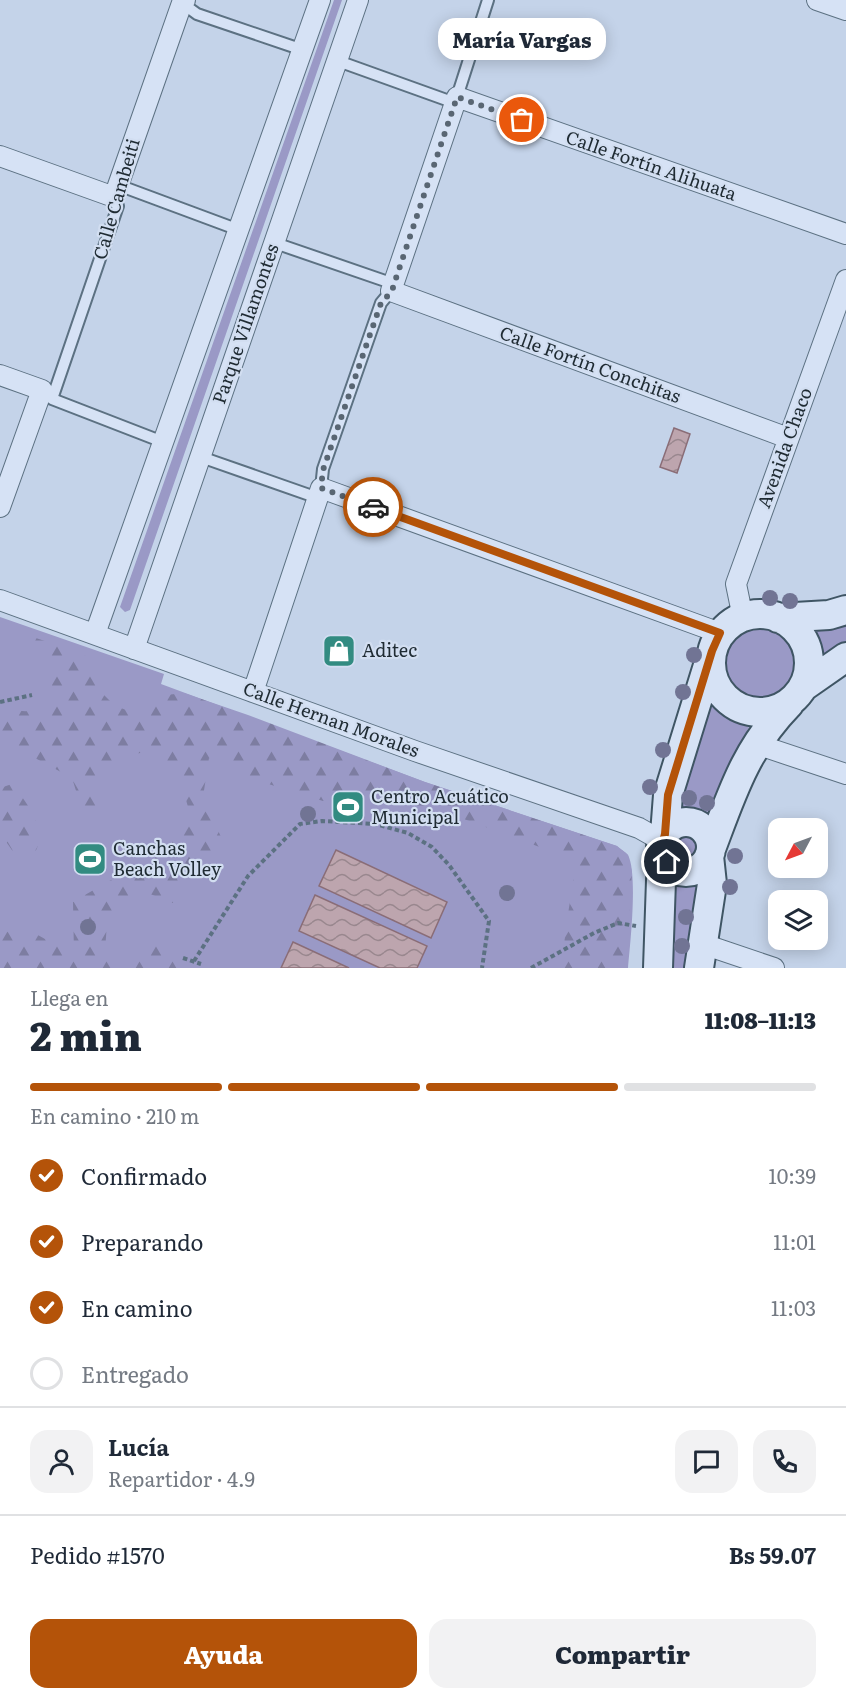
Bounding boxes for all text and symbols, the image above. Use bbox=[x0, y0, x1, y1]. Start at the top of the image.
callout: María Vargas bbox=[438, 18, 606, 60]
text: María Vargas bbox=[453, 24, 591, 54]
pin bbox=[496, 94, 547, 145]
icon: bag bbox=[505, 103, 538, 136]
street label: Calle Fortín Alihuata bbox=[562, 123, 741, 207]
street label: Calle Cambeiti bbox=[85, 135, 146, 262]
street label: Parque Villamontes bbox=[205, 240, 285, 407]
street label: Calle Fortín Conchitas bbox=[496, 318, 685, 409]
street label: Avenida Chaco bbox=[749, 383, 818, 512]
courier bbox=[343, 477, 403, 537]
icon: car bbox=[357, 491, 390, 524]
shop icon: Aditec bbox=[321, 633, 357, 669]
place label: Aditec bbox=[362, 636, 417, 663]
street label: Calle Hernan Morales bbox=[240, 674, 423, 763]
place label: Centro Acuático Municipal bbox=[371, 782, 509, 830]
sports icon: Centro Acuático Municipal bbox=[330, 789, 366, 825]
north arrow bbox=[768, 818, 828, 878]
map controls bbox=[768, 818, 828, 950]
place label: Canchas Beach Volley bbox=[113, 834, 222, 882]
pin bbox=[641, 836, 692, 887]
sports icon: Canchas Beach Volley bbox=[72, 841, 108, 877]
icon: home bbox=[650, 845, 683, 878]
button: layers bbox=[768, 890, 828, 950]
text: Llega en bbox=[30, 982, 108, 1012]
text: 11:08–11:13 bbox=[705, 1003, 816, 1036]
text: 2 min bbox=[30, 1005, 142, 1063]
text: En camino · 210 m bbox=[30, 1100, 199, 1130]
icon: check bbox=[30, 1159, 63, 1192]
text: Confirmado bbox=[81, 1159, 207, 1192]
text: 10:39 bbox=[769, 1160, 816, 1190]
icon: check bbox=[30, 1225, 63, 1258]
text: Preparando bbox=[81, 1225, 203, 1258]
text: 11:01 bbox=[773, 1226, 816, 1256]
icon: check bbox=[30, 1291, 63, 1324]
text: En camino bbox=[81, 1291, 193, 1324]
text: 11:03 bbox=[771, 1292, 816, 1322]
text: Entregado bbox=[81, 1357, 189, 1390]
button: person bbox=[30, 1430, 93, 1493]
text: Lucía bbox=[108, 1430, 169, 1463]
button: chat bbox=[675, 1430, 738, 1493]
button: phone bbox=[753, 1430, 816, 1493]
text: Repartidor · 4.9 bbox=[108, 1463, 255, 1493]
text: Pedido #1570 bbox=[30, 1538, 165, 1571]
text: Bs 59.07 bbox=[729, 1538, 816, 1571]
button: Ayuda bbox=[30, 1619, 417, 1688]
button: Compartir bbox=[429, 1619, 816, 1688]

